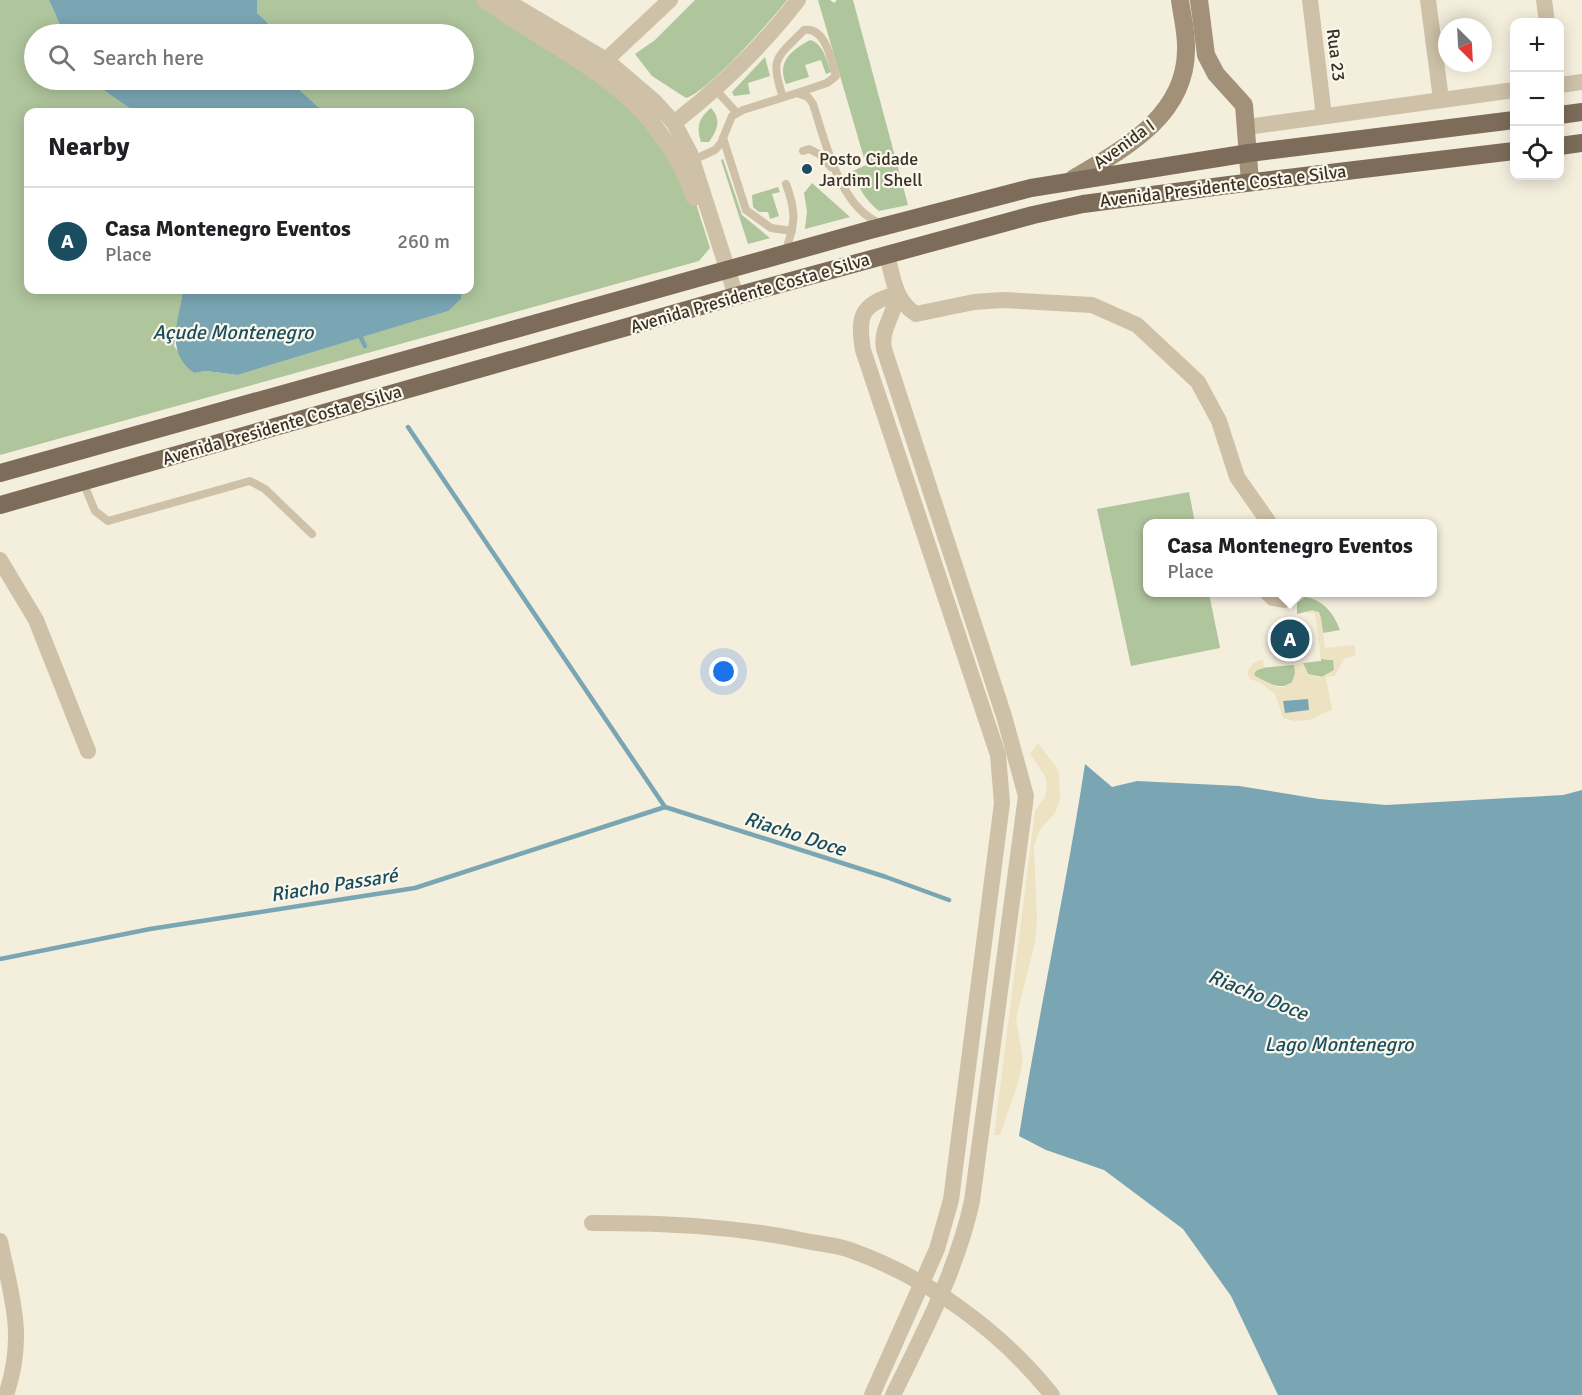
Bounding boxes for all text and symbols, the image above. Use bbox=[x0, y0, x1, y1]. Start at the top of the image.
north arrow bbox=[1438, 18, 1492, 72]
map controls bbox=[1510, 18, 1564, 180]
button: + bbox=[1510, 18, 1564, 72]
search box bbox=[24, 24, 474, 90]
street label: Rua 23 bbox=[1322, 27, 1350, 83]
icon: search bbox=[45, 41, 78, 74]
text: Search here bbox=[93, 44, 204, 71]
button: − bbox=[1510, 72, 1564, 126]
street label: Avenida I bbox=[1089, 114, 1159, 174]
button: locate bbox=[1510, 126, 1564, 180]
text: Nearby bbox=[48, 131, 129, 163]
place label: Posto Cidade Jardim | Shell bbox=[819, 148, 923, 191]
street label: Avenida Presidente Costa e Silva bbox=[1099, 160, 1347, 212]
marker: Posto Cidade Jardim | Shell bbox=[800, 162, 814, 176]
text: Casa Montenegro Eventos bbox=[105, 215, 351, 242]
text: A bbox=[61, 229, 74, 254]
text: 260 m bbox=[397, 229, 450, 254]
text: Place bbox=[105, 242, 152, 267]
street label: Avenida Presidente Costa e Silva bbox=[628, 248, 872, 338]
water label: Açude Montenegro bbox=[153, 320, 315, 345]
street label: Avenida Presidente Costa e Silva bbox=[160, 380, 404, 470]
popup bbox=[1143, 519, 1437, 597]
text: Casa Montenegro Eventos bbox=[1167, 532, 1413, 559]
text: Place bbox=[1167, 559, 1214, 584]
pin: A bbox=[1270, 616, 1310, 662]
your location bbox=[709, 657, 738, 686]
water label: Riacho Doce bbox=[741, 806, 850, 862]
water label: Riacho Passaré bbox=[269, 862, 401, 907]
water label: Riacho Doce bbox=[1205, 964, 1312, 1027]
water label: Lago Montenegro bbox=[1265, 1032, 1415, 1057]

